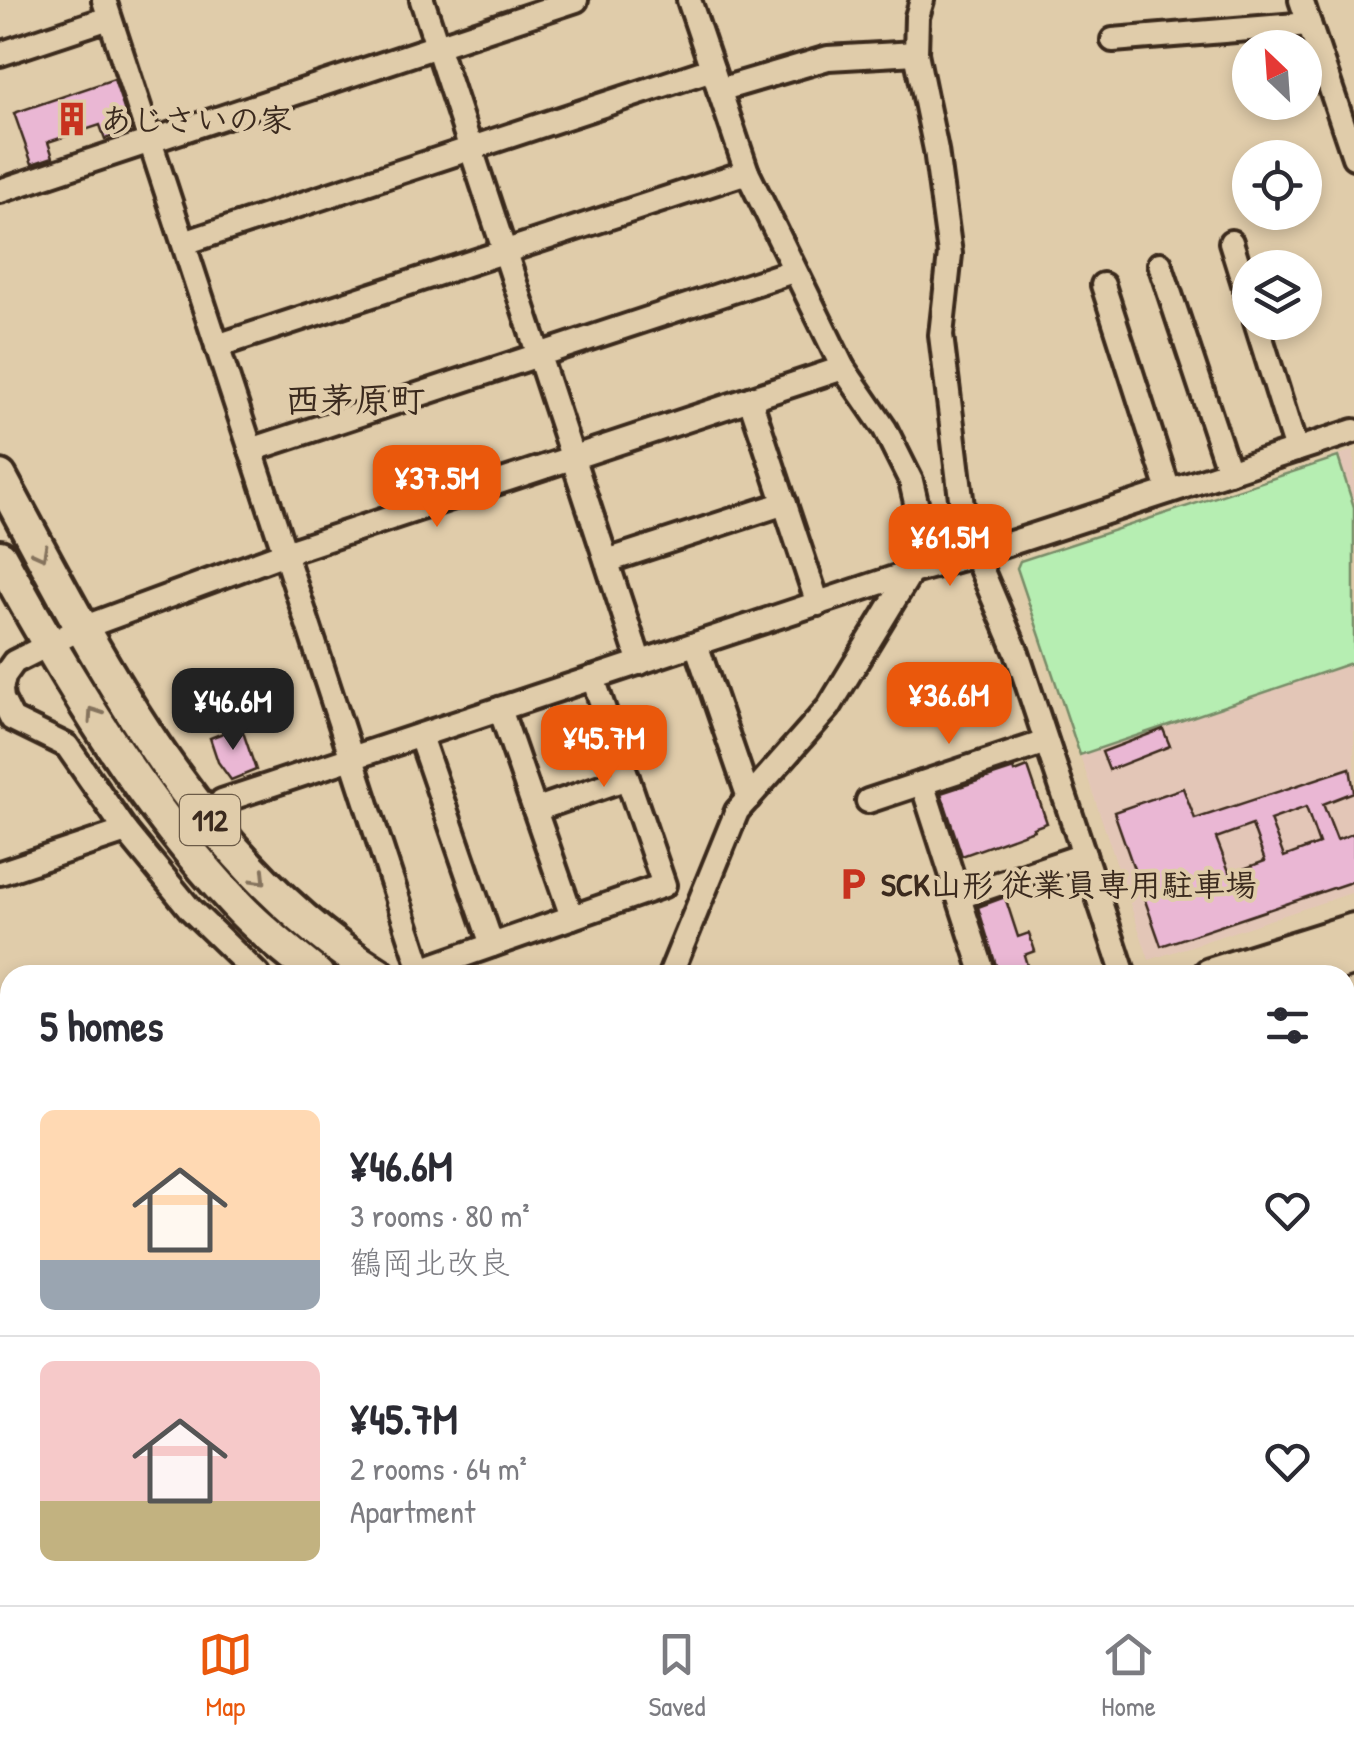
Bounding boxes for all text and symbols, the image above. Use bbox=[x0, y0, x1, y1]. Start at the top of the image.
north arrow bbox=[1232, 30, 1322, 120]
map controls bbox=[1232, 30, 1322, 340]
place label: あじさいの家 bbox=[100, 98, 292, 141]
building icon: あじさいの家 bbox=[53, 100, 91, 138]
button: locate bbox=[1232, 140, 1322, 230]
button: layers bbox=[1232, 250, 1322, 340]
district label: 西茅原町 bbox=[285, 376, 425, 423]
pin: ¥37.5M bbox=[356, 445, 518, 530]
text: ¥37.5M bbox=[395, 456, 479, 499]
pin: ¥61.5M bbox=[869, 504, 1031, 589]
text: ¥61.5M bbox=[911, 515, 989, 558]
one-way arrow bbox=[29, 542, 48, 561]
pin: ¥36.6M bbox=[868, 662, 1030, 747]
pin: ¥46.6M bbox=[152, 668, 314, 753]
text: ¥36.6M bbox=[909, 673, 989, 716]
text: ¥46.6M bbox=[194, 679, 272, 722]
pin: ¥45.7M bbox=[523, 705, 685, 790]
one-way arrow bbox=[88, 707, 106, 726]
text: ¥45.7M bbox=[563, 716, 645, 759]
road number: 112 bbox=[180, 795, 240, 845]
place label: SCK山形 従業員専用駐車場 bbox=[881, 863, 1257, 906]
parking icon: SCK山形 従業員専用駐車場 bbox=[834, 865, 872, 903]
one-way arrow bbox=[248, 866, 266, 884]
text: 5 homes bbox=[40, 997, 163, 1054]
icon: filters bbox=[1260, 998, 1315, 1053]
text: ¥46.6M bbox=[350, 1137, 453, 1194]
icon: home bbox=[120, 1150, 240, 1270]
icon: heart bbox=[1260, 1183, 1315, 1238]
text: 3 rooms · 80 m² bbox=[350, 1194, 530, 1237]
text: 鶴岡北改良 bbox=[350, 1241, 510, 1284]
text: ¥45.7M bbox=[350, 1390, 458, 1447]
icon: home bbox=[120, 1401, 240, 1521]
icon: heart bbox=[1260, 1434, 1315, 1489]
text: 2 rooms · 64 m² bbox=[350, 1447, 527, 1490]
text: Apartment bbox=[350, 1490, 475, 1533]
tab: Map bbox=[198, 1627, 253, 1725]
tab: Saved bbox=[648, 1627, 706, 1725]
tab: Home bbox=[1101, 1627, 1156, 1725]

